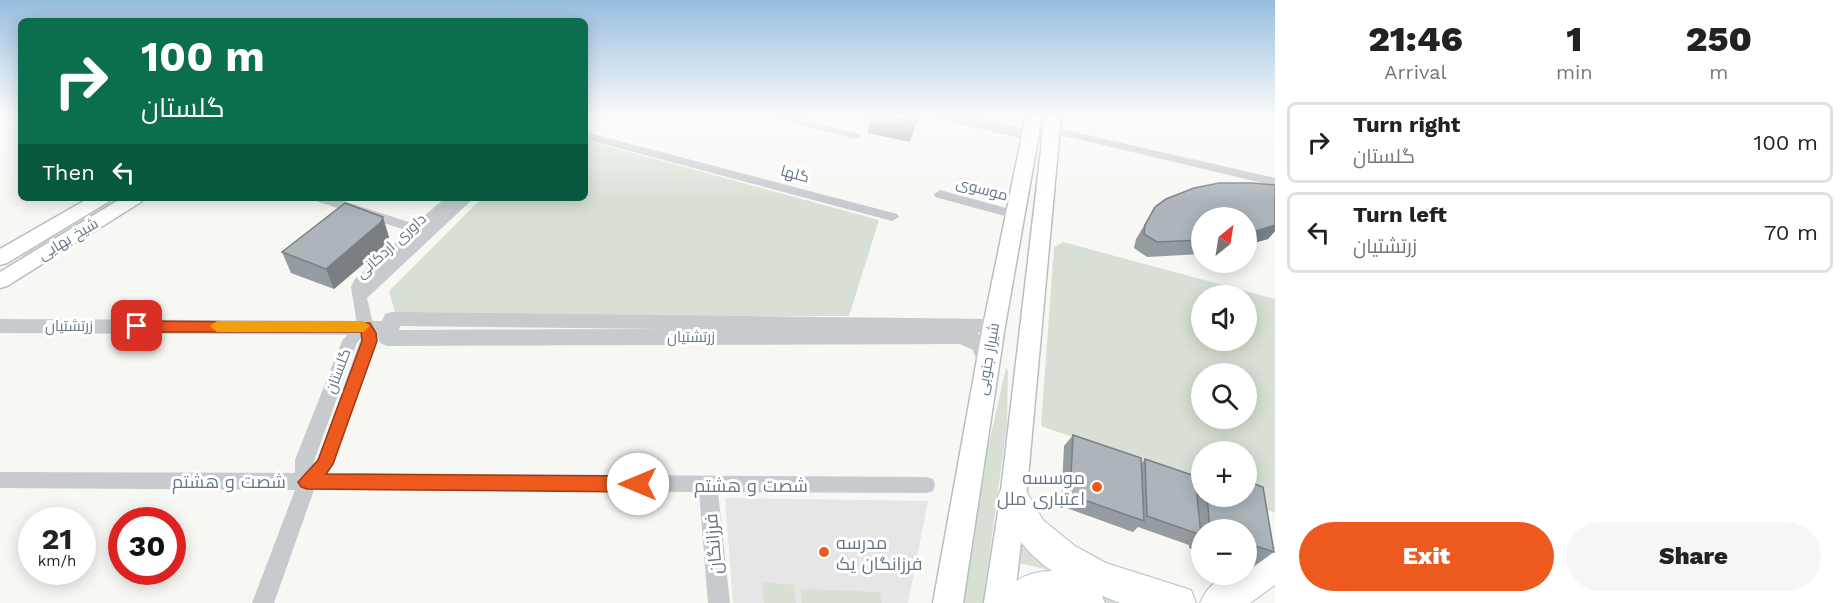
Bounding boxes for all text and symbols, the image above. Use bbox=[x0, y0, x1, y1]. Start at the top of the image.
text: 21:46 bbox=[1368, 18, 1463, 60]
text: 1 bbox=[1566, 18, 1582, 60]
text: 250 bbox=[1686, 18, 1752, 60]
text: 100 m bbox=[141, 32, 265, 81]
icon: right bbox=[42, 42, 120, 120]
text: Arrival bbox=[1384, 60, 1447, 84]
text: min bbox=[1556, 60, 1593, 84]
text: m bbox=[1709, 60, 1728, 84]
text: گلستان bbox=[141, 92, 225, 124]
text: Turn right bbox=[1353, 112, 1460, 137]
icon: right bbox=[1302, 126, 1335, 159]
text: 100 m bbox=[1754, 130, 1818, 155]
text: گلستان bbox=[1353, 144, 1415, 168]
icon: left bbox=[107, 156, 140, 189]
text: Then bbox=[42, 160, 95, 185]
street label: گلها bbox=[778, 162, 811, 187]
street label: موسوی bbox=[954, 173, 1010, 205]
text: Turn left bbox=[1353, 202, 1447, 227]
north arrow bbox=[1191, 207, 1257, 273]
map controls bbox=[1191, 207, 1257, 585]
street label: داوری اردکانی bbox=[352, 210, 430, 283]
street label: شیخ بهایی bbox=[35, 214, 102, 266]
icon: left bbox=[1302, 216, 1335, 249]
text: 70 m bbox=[1764, 220, 1818, 245]
text: زرتشتیان bbox=[1353, 234, 1417, 258]
button: sound bbox=[1191, 285, 1257, 351]
pin bbox=[111, 300, 162, 351]
icon: arrive bbox=[120, 309, 153, 342]
street label: زرتشتیان bbox=[45, 317, 93, 336]
street label: شیراز جنوبی bbox=[973, 321, 1004, 397]
street label: زرتشتیان bbox=[667, 328, 715, 347]
street label: گلستان bbox=[321, 346, 356, 396]
button: search bbox=[1191, 363, 1257, 429]
button: + bbox=[1191, 441, 1257, 507]
position arrow bbox=[606, 452, 670, 516]
place label: موسسه اعتباری ملل bbox=[997, 467, 1085, 510]
street label: شصت و هشتم bbox=[172, 471, 286, 494]
street label: شصت و هشتم bbox=[694, 475, 808, 498]
marker: موسسه اعتباری ملل bbox=[1090, 480, 1104, 494]
speed limit sign: 30 bbox=[108, 507, 186, 585]
street label: فرزانگان bbox=[700, 513, 727, 575]
button: − bbox=[1191, 519, 1257, 585]
text: 21 bbox=[42, 521, 72, 556]
button: Exit bbox=[1299, 522, 1554, 591]
button: Share bbox=[1566, 522, 1821, 591]
place label: مدرسه فرزانگان یک bbox=[836, 532, 922, 575]
marker: مدرسه فرزانگان یک bbox=[817, 545, 831, 559]
text: km/h bbox=[38, 552, 76, 570]

